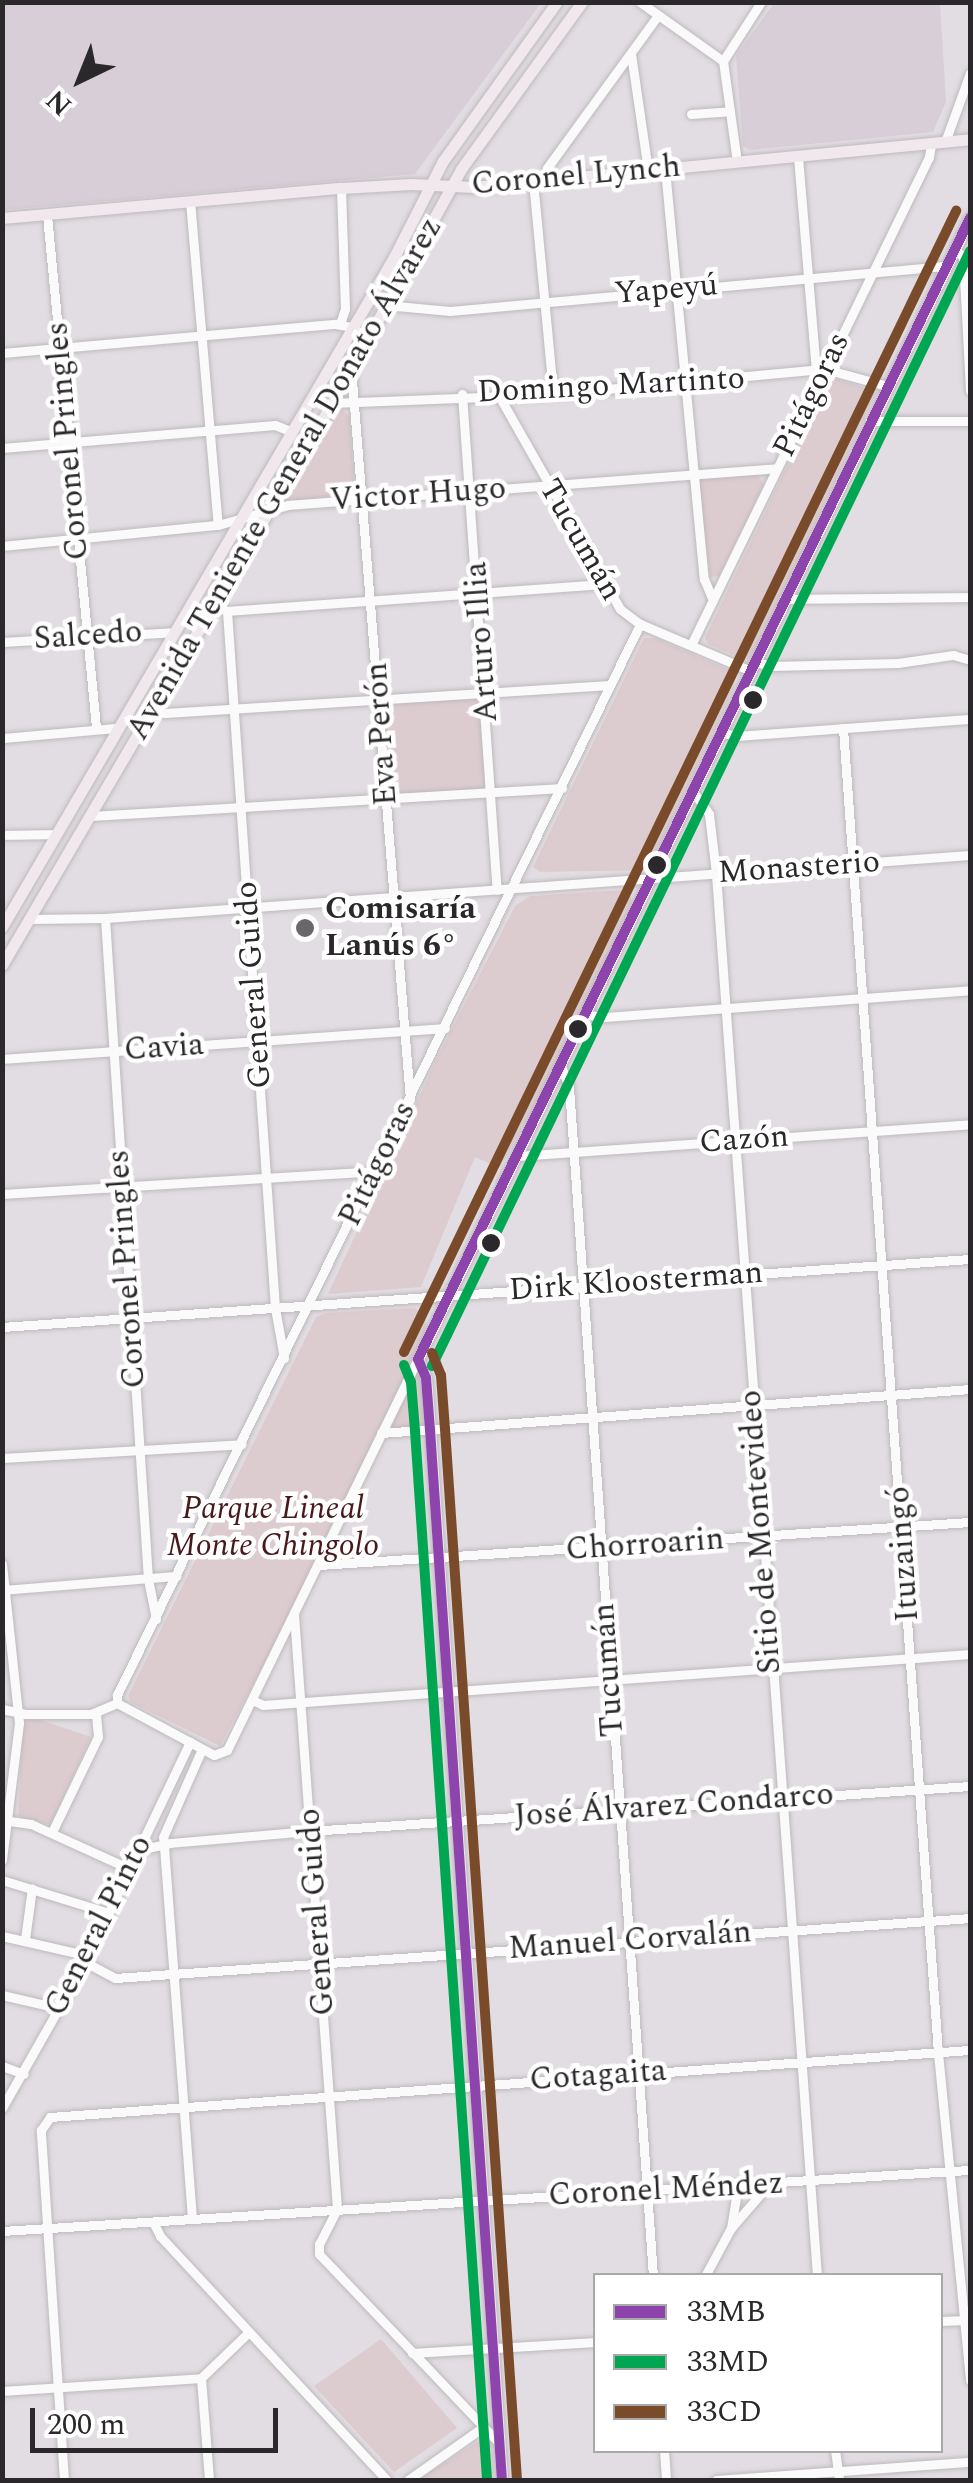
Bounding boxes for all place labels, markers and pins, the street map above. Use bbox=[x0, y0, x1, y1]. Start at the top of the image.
unlabelled marker bbox=[743, 690, 763, 710]
unlabelled marker bbox=[647, 855, 667, 875]
place label: Comisaría Lanús 6° bbox=[325, 891, 476, 966]
marker: Comisaría Lanús 6° bbox=[294, 917, 316, 939]
unlabelled marker bbox=[568, 1019, 588, 1039]
unlabelled marker bbox=[481, 1233, 501, 1253]

